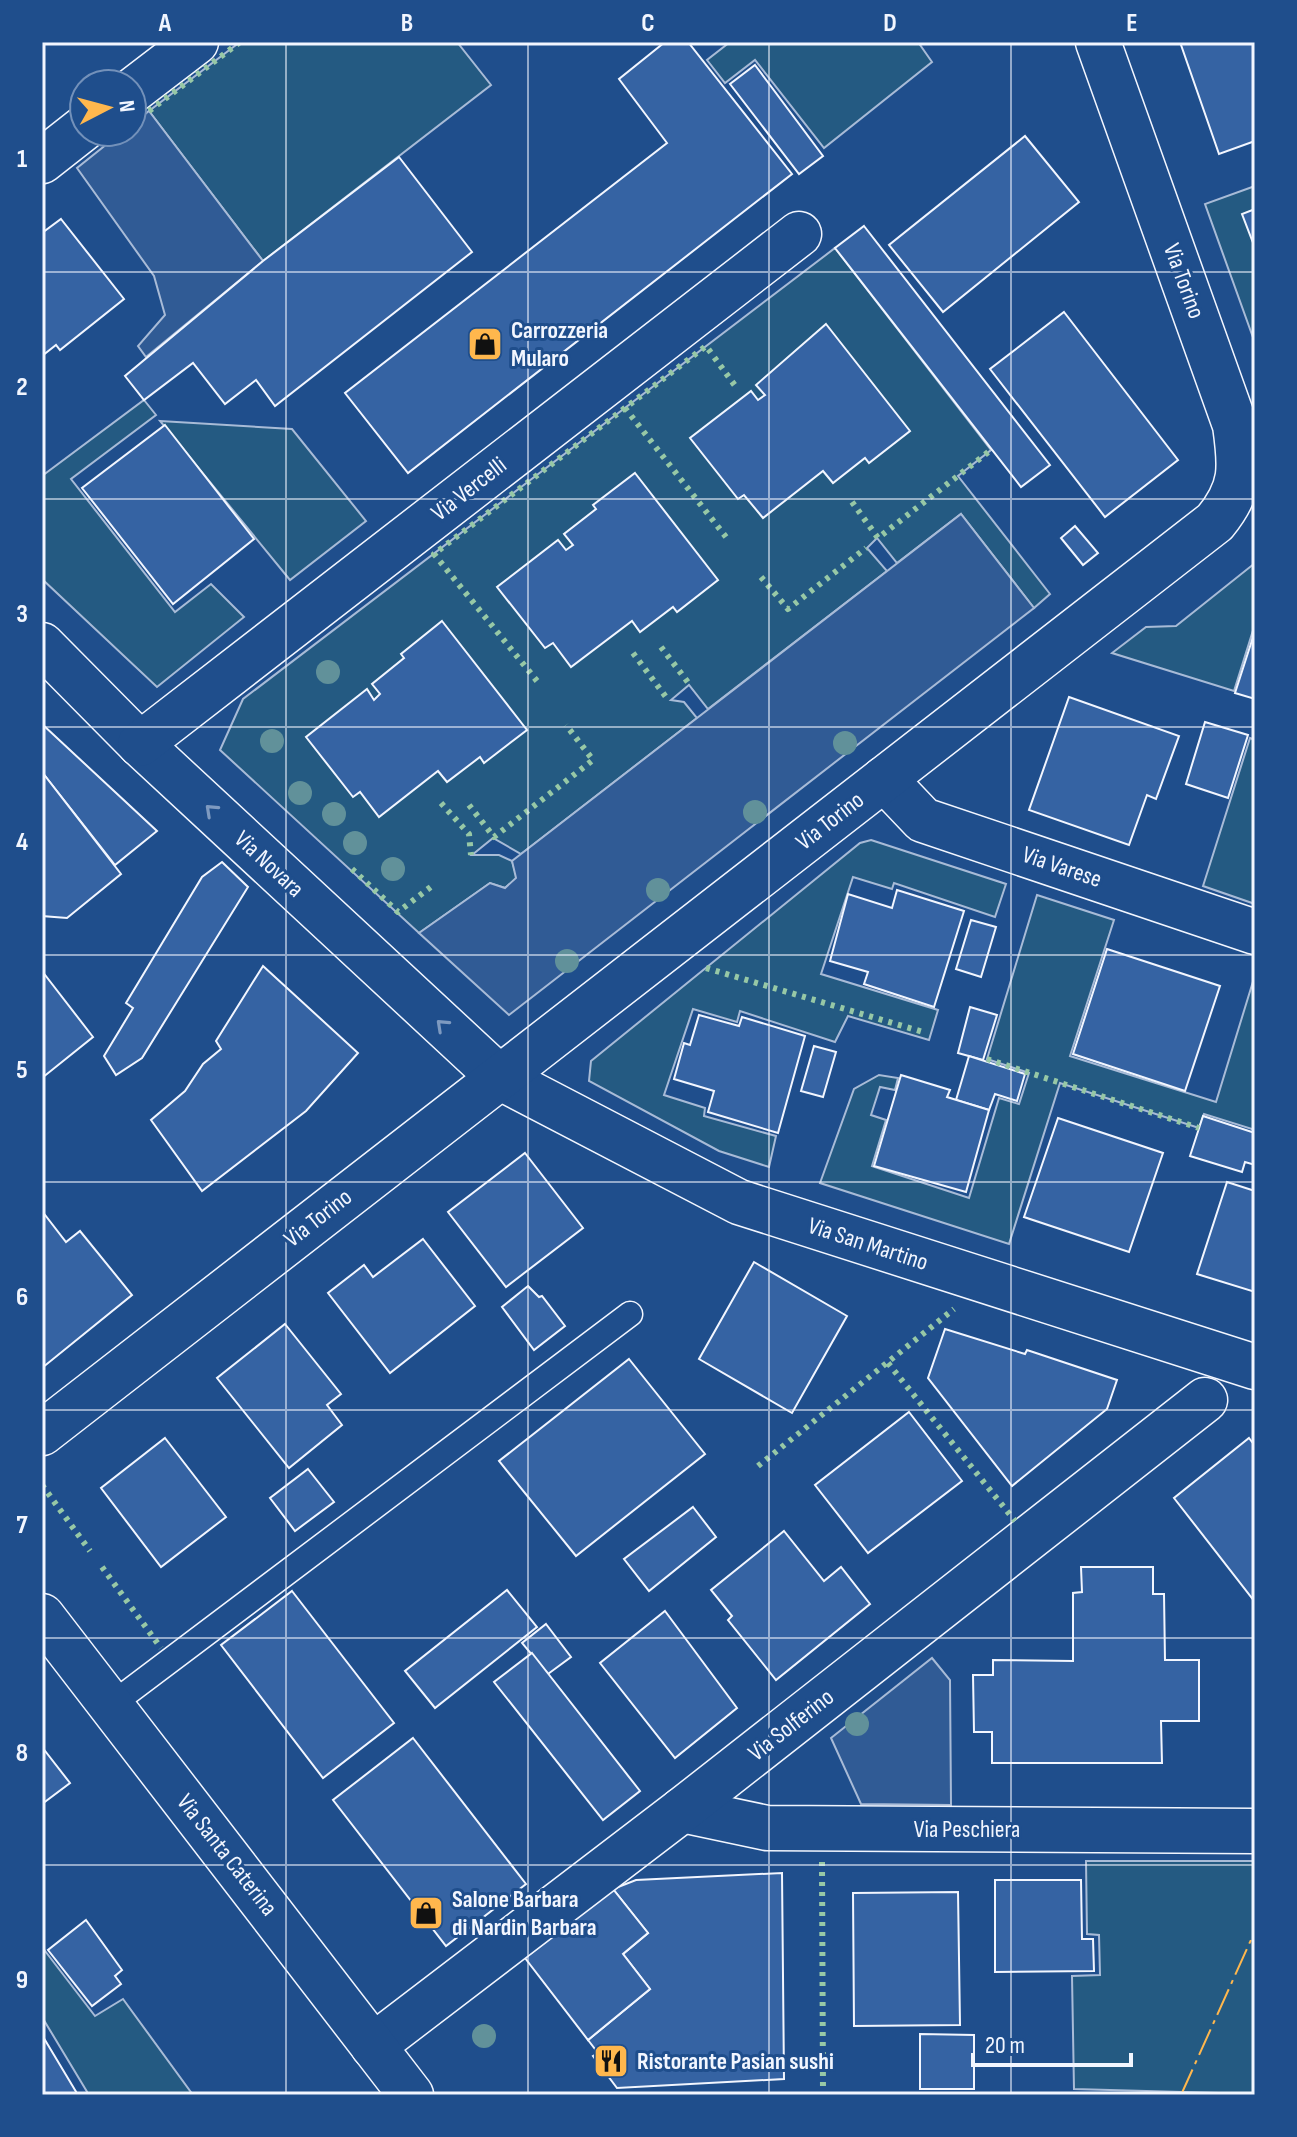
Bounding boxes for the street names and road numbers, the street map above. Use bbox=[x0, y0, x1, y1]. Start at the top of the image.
street label: Via Torino bbox=[1157, 239, 1211, 323]
street label: Via Vercelli bbox=[426, 451, 512, 527]
street label: Via Torino bbox=[790, 786, 870, 856]
street label: Via Novara bbox=[228, 825, 310, 903]
street label: Via Varese bbox=[1018, 840, 1106, 894]
street label: Via Torino bbox=[278, 1183, 358, 1253]
street label: Via San Martino bbox=[804, 1211, 932, 1277]
street label: Via Solferino bbox=[742, 1683, 840, 1767]
street label: Via Santa Caterina bbox=[170, 1788, 284, 1922]
street label: Via Peschiera bbox=[914, 1815, 1020, 1844]

